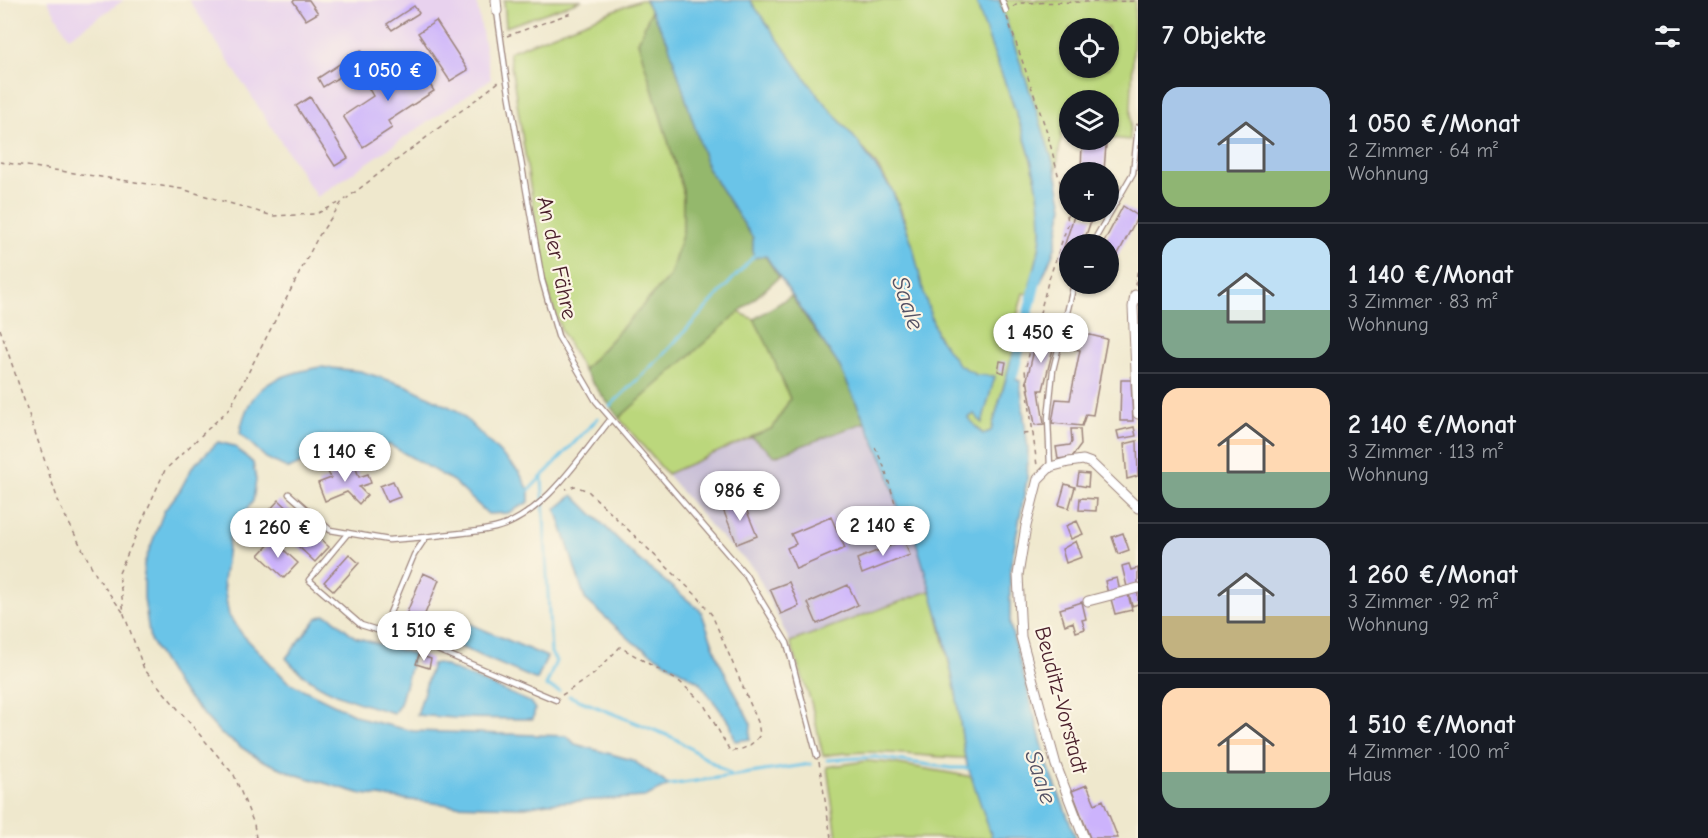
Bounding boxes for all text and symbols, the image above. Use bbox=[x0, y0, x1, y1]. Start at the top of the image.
map controls bbox=[1059, 18, 1119, 294]
button: locate bbox=[1059, 18, 1119, 78]
icon: filters bbox=[1651, 20, 1684, 53]
text: 7 Objekte bbox=[1162, 21, 1266, 51]
pin: 1 050 € bbox=[333, 51, 443, 102]
text: 1 050 € bbox=[353, 59, 423, 82]
button: layers bbox=[1059, 90, 1119, 150]
text: 1 050 €/Monat bbox=[1348, 109, 1520, 139]
icon: home bbox=[1210, 111, 1282, 183]
text: 2 Zimmer · 64 m² bbox=[1348, 139, 1498, 162]
button: + bbox=[1059, 162, 1119, 222]
text: Wohnung bbox=[1348, 162, 1429, 185]
street label: An der Fähre bbox=[531, 194, 583, 322]
button: − bbox=[1059, 234, 1119, 294]
text: 1 140 €/Monat bbox=[1348, 260, 1513, 290]
icon: home bbox=[1210, 262, 1282, 334]
water label: Saale bbox=[886, 272, 930, 334]
text: 3 Zimmer · 83 m² bbox=[1348, 290, 1498, 313]
pin: 1 450 € bbox=[986, 313, 1096, 364]
text: Wohnung bbox=[1348, 313, 1429, 336]
text: 1 450 € bbox=[1007, 321, 1075, 344]
text: 2 140 €/Monat bbox=[1348, 410, 1516, 440]
icon: home bbox=[1210, 412, 1282, 484]
pin: 1 140 € bbox=[290, 432, 400, 483]
text: 1 140 € bbox=[313, 440, 377, 463]
text: 3 Zimmer · 113 m² bbox=[1348, 440, 1503, 463]
text: Wohnung bbox=[1348, 463, 1429, 486]
pin: 986 € bbox=[698, 471, 782, 522]
text: 986 € bbox=[714, 479, 766, 502]
pin: 2 140 € bbox=[828, 506, 938, 557]
pin: 1 260 € bbox=[223, 508, 333, 559]
text: 2 140 € bbox=[850, 514, 916, 537]
text: 1 260 € bbox=[244, 516, 312, 539]
text: 1 260 €/Monat bbox=[1348, 560, 1518, 590]
icon: home bbox=[1210, 562, 1282, 634]
text: 3 Zimmer · 92 m² bbox=[1348, 590, 1498, 613]
pin: 1 510 € bbox=[369, 611, 479, 662]
text: Wohnung bbox=[1348, 613, 1429, 636]
text: 1 510 € bbox=[391, 619, 457, 642]
street label: Beuditz-Vorstadt bbox=[1029, 624, 1093, 777]
text: 1 510 €/Monat bbox=[1348, 710, 1515, 740]
icon: home bbox=[1210, 712, 1282, 784]
text: 4 Zimmer · 100 m² bbox=[1348, 740, 1509, 763]
water label: Saale bbox=[1019, 746, 1063, 808]
text: Haus bbox=[1348, 763, 1391, 786]

